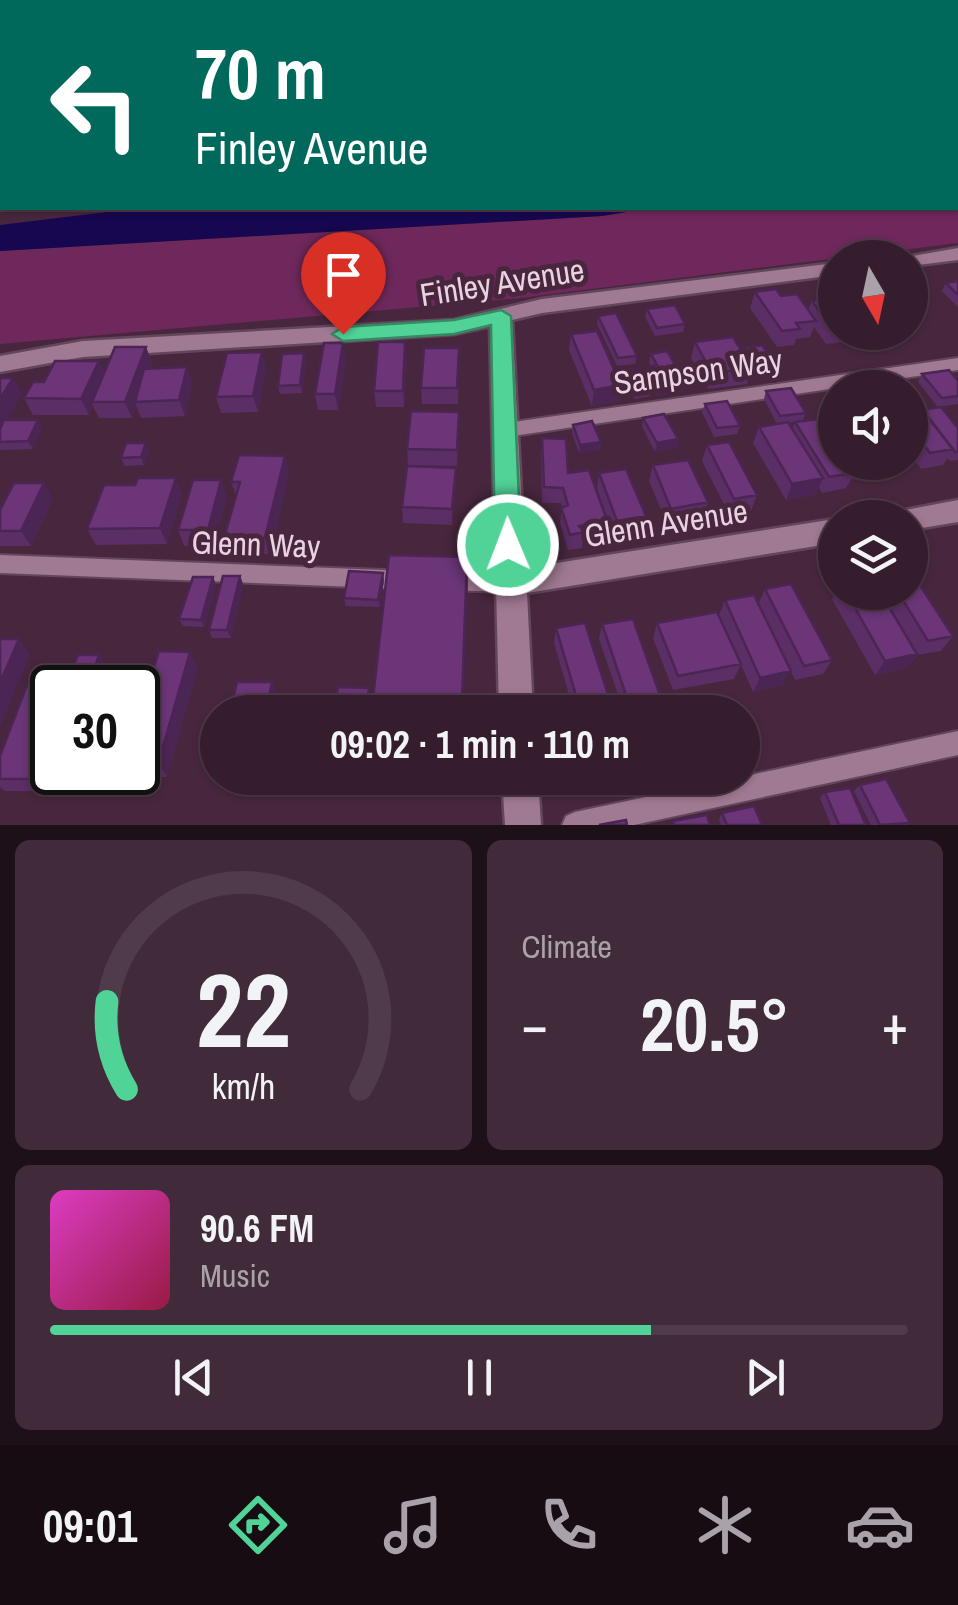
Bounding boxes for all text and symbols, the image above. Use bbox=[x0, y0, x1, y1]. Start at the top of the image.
text: 70 m bbox=[195, 27, 326, 121]
icon: left bbox=[30, 40, 160, 170]
text: Finley Avenue bbox=[195, 117, 428, 178]
pin bbox=[301, 232, 386, 335]
north arrow bbox=[818, 240, 928, 350]
map controls bbox=[818, 240, 928, 610]
icon: arrive bbox=[316, 247, 371, 302]
street label: Finley Avenue bbox=[417, 248, 587, 316]
street label: Sampson Way bbox=[611, 338, 785, 404]
button: sound bbox=[818, 370, 928, 480]
street label: Glenn Avenue bbox=[581, 489, 751, 557]
position arrow bbox=[456, 493, 560, 597]
button: layers bbox=[818, 500, 928, 610]
street label: Glenn Way bbox=[191, 520, 321, 568]
speed limit sign: 30 bbox=[30, 665, 160, 795]
text: 09:02 · 1 min · 110 m bbox=[330, 719, 630, 770]
text: Climate bbox=[522, 925, 612, 968]
text: 22 bbox=[196, 939, 291, 1079]
text: 20.5° bbox=[640, 973, 790, 1074]
text: − bbox=[522, 987, 548, 1061]
text: + bbox=[882, 987, 908, 1061]
text: km/h bbox=[211, 1062, 275, 1110]
text: 90.6 FM bbox=[200, 1203, 314, 1254]
text: Music bbox=[200, 1254, 270, 1297]
icon: previous bbox=[166, 1350, 221, 1405]
icon: pause bbox=[452, 1350, 507, 1405]
icon: next bbox=[738, 1350, 793, 1405]
icon: directions bbox=[223, 1490, 293, 1560]
icon: music bbox=[378, 1490, 448, 1560]
icon: phone bbox=[534, 1490, 604, 1560]
icon: climate bbox=[690, 1490, 760, 1560]
icon: car bbox=[845, 1490, 915, 1560]
text: 09:01 bbox=[43, 1495, 137, 1556]

